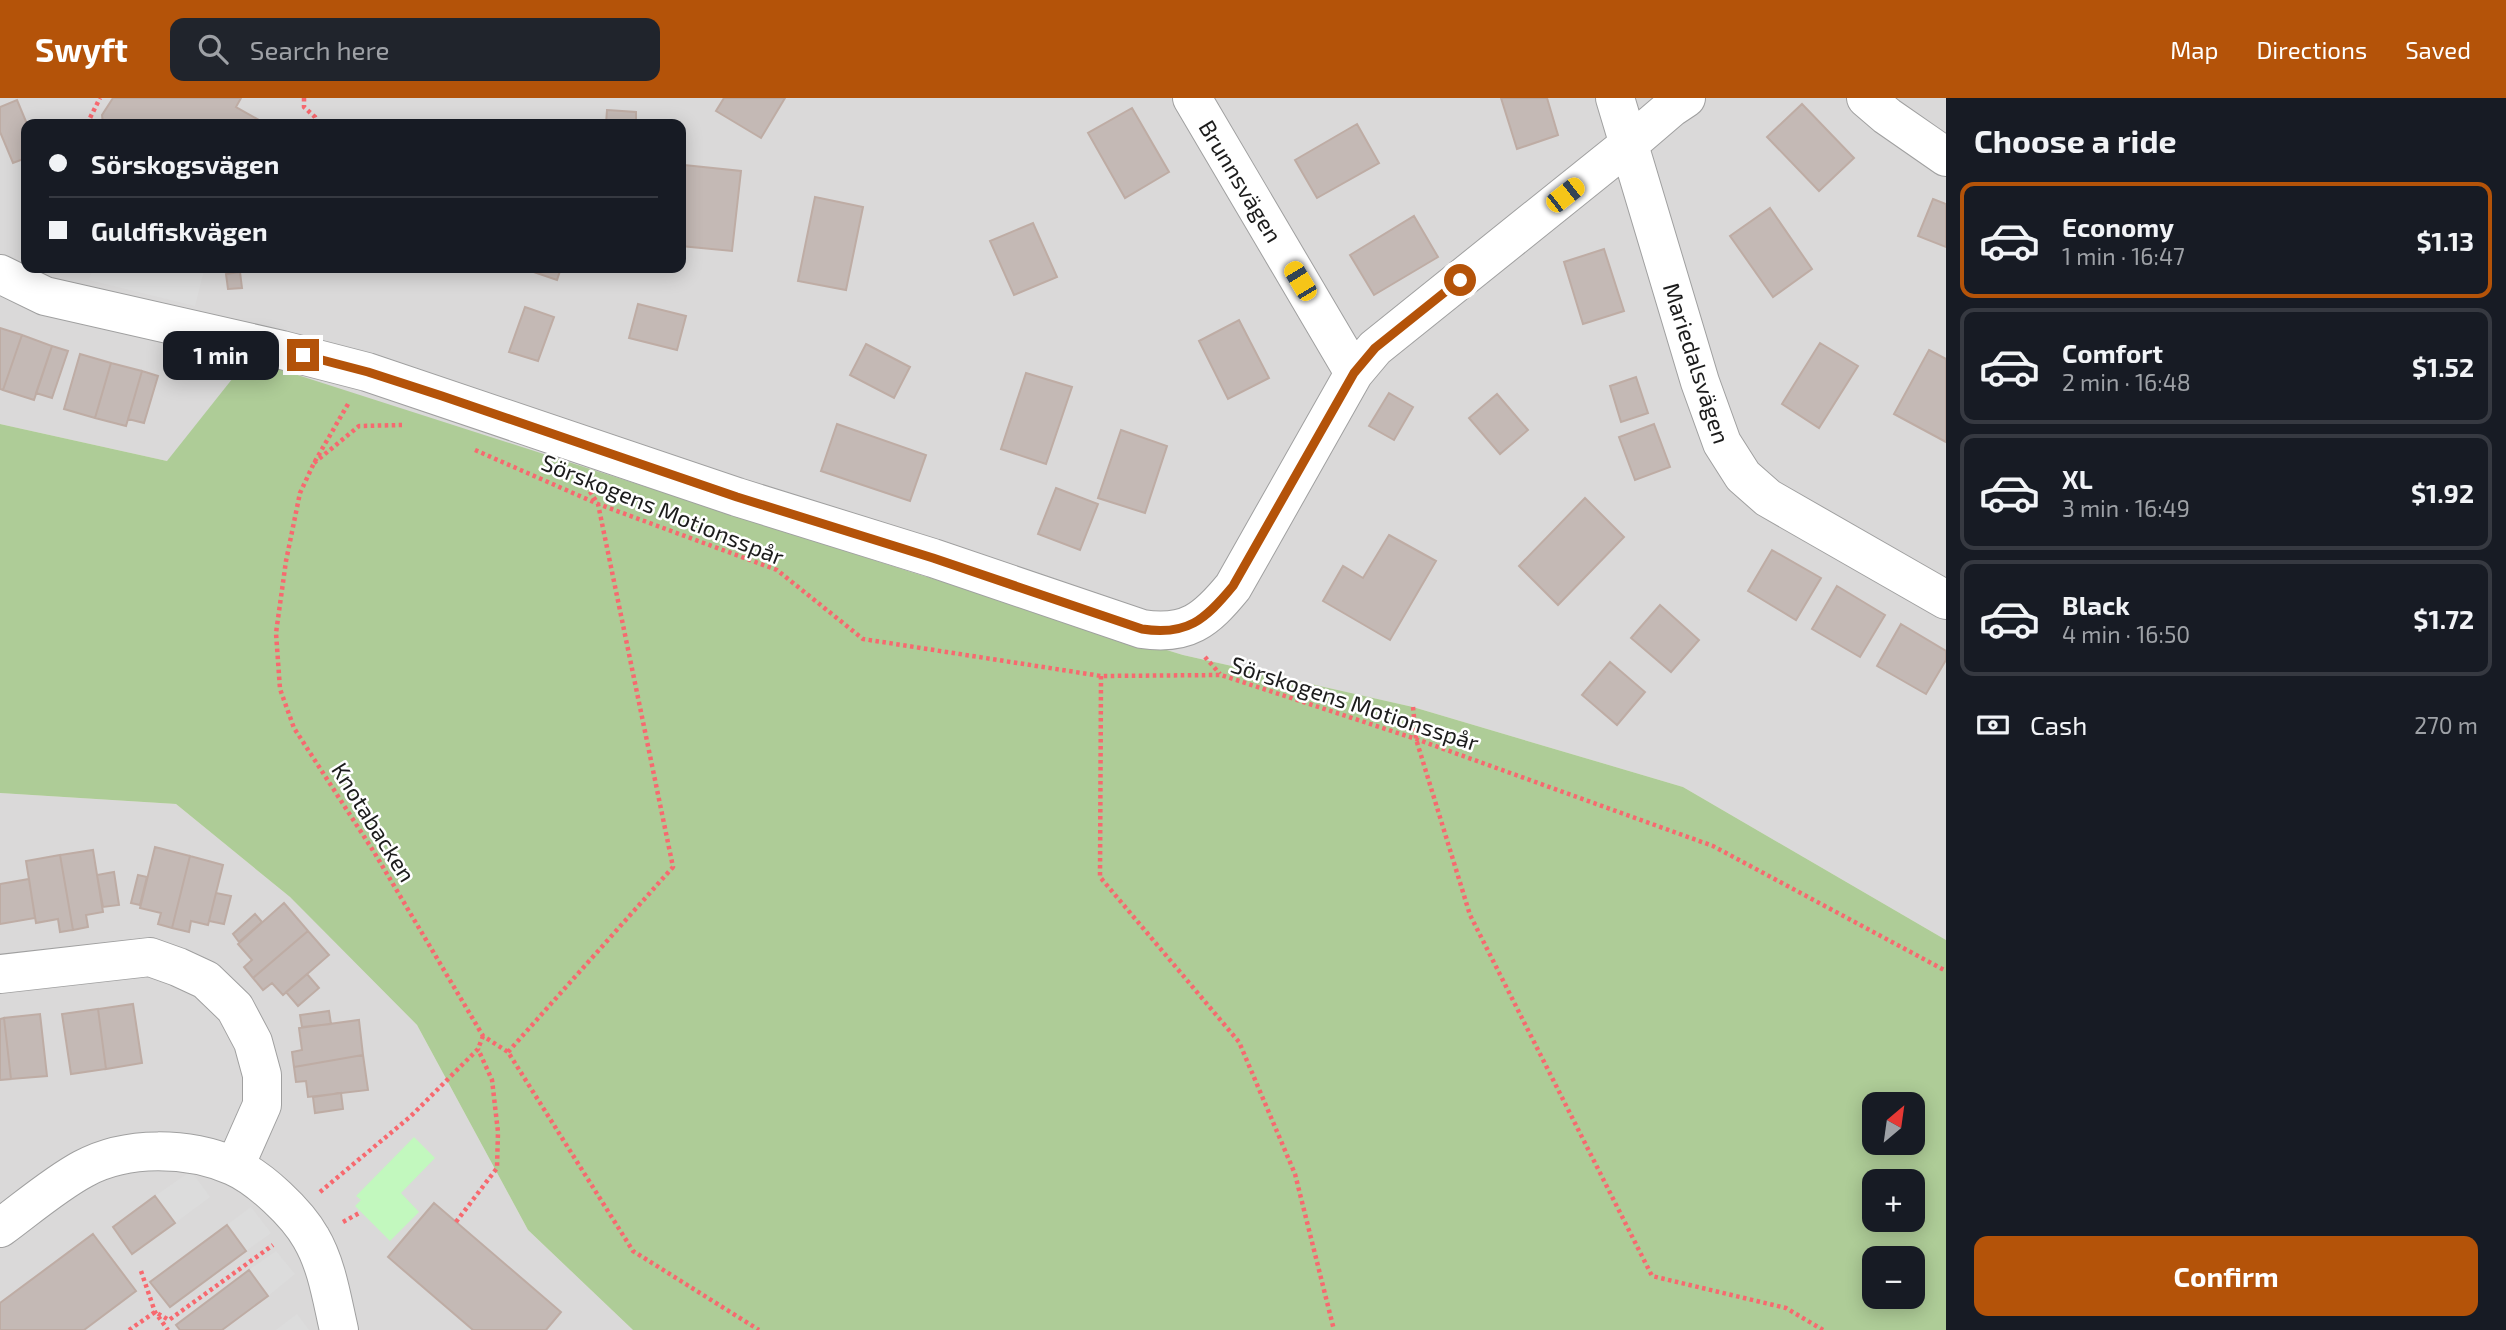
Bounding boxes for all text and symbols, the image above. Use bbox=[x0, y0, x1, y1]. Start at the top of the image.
search box bbox=[170, 18, 660, 81]
text: Swyft bbox=[35, 29, 128, 69]
icon: search bbox=[194, 30, 232, 68]
text: Search here bbox=[250, 34, 390, 65]
text: Map bbox=[2170, 35, 2218, 64]
text: Directions bbox=[2256, 35, 2367, 64]
text: Saved bbox=[2405, 35, 2471, 64]
street label: Brunnsvägen bbox=[1193, 115, 1289, 247]
text: Choose a ride bbox=[1974, 121, 2177, 159]
text: Sörskogsvägen bbox=[91, 148, 279, 179]
car bbox=[1542, 174, 1589, 216]
icon: car bbox=[1978, 209, 2041, 272]
text: Economy bbox=[2062, 211, 2174, 242]
text: Guldfiskvägen bbox=[91, 215, 268, 246]
text: $1.13 bbox=[2417, 225, 2474, 256]
text: 1 min · 16:47 bbox=[2062, 242, 2185, 270]
car bbox=[1281, 258, 1320, 304]
route start bbox=[1444, 264, 1476, 296]
street label: Mariedalsvägen bbox=[1658, 279, 1736, 447]
callout: 1 min bbox=[163, 330, 278, 380]
icon: car bbox=[1978, 335, 2041, 398]
text: Comfort bbox=[2062, 337, 2163, 368]
route end bbox=[287, 339, 319, 371]
text: 1 min bbox=[193, 341, 249, 369]
text: $1.52 bbox=[2412, 351, 2474, 382]
text: 2 min · 16:48 bbox=[2062, 368, 2191, 396]
street label: Sörskogens Motionsspår bbox=[538, 447, 788, 571]
icon: car bbox=[1978, 461, 2041, 524]
text: XL bbox=[2062, 463, 2093, 494]
text: $1.92 bbox=[2411, 477, 2474, 508]
text: 3 min · 16:49 bbox=[2062, 494, 2190, 522]
icon: car bbox=[1978, 587, 2041, 650]
text: Black bbox=[2062, 589, 2130, 620]
text: $1.72 bbox=[2413, 603, 2474, 634]
text: 4 min · 16:50 bbox=[2062, 620, 2190, 648]
street label: Sörskogens Motionsspår bbox=[1227, 650, 1483, 756]
icon: cash bbox=[1974, 706, 2012, 744]
text: Cash bbox=[2030, 709, 2087, 740]
text: 270 m bbox=[2414, 711, 2478, 739]
street label: Knotabacken bbox=[326, 757, 422, 887]
north arrow bbox=[1862, 1092, 1925, 1155]
map controls bbox=[1862, 1092, 1925, 1309]
button: + bbox=[1862, 1169, 1925, 1232]
button: Confirm bbox=[1974, 1236, 2478, 1316]
button: − bbox=[1862, 1246, 1925, 1309]

